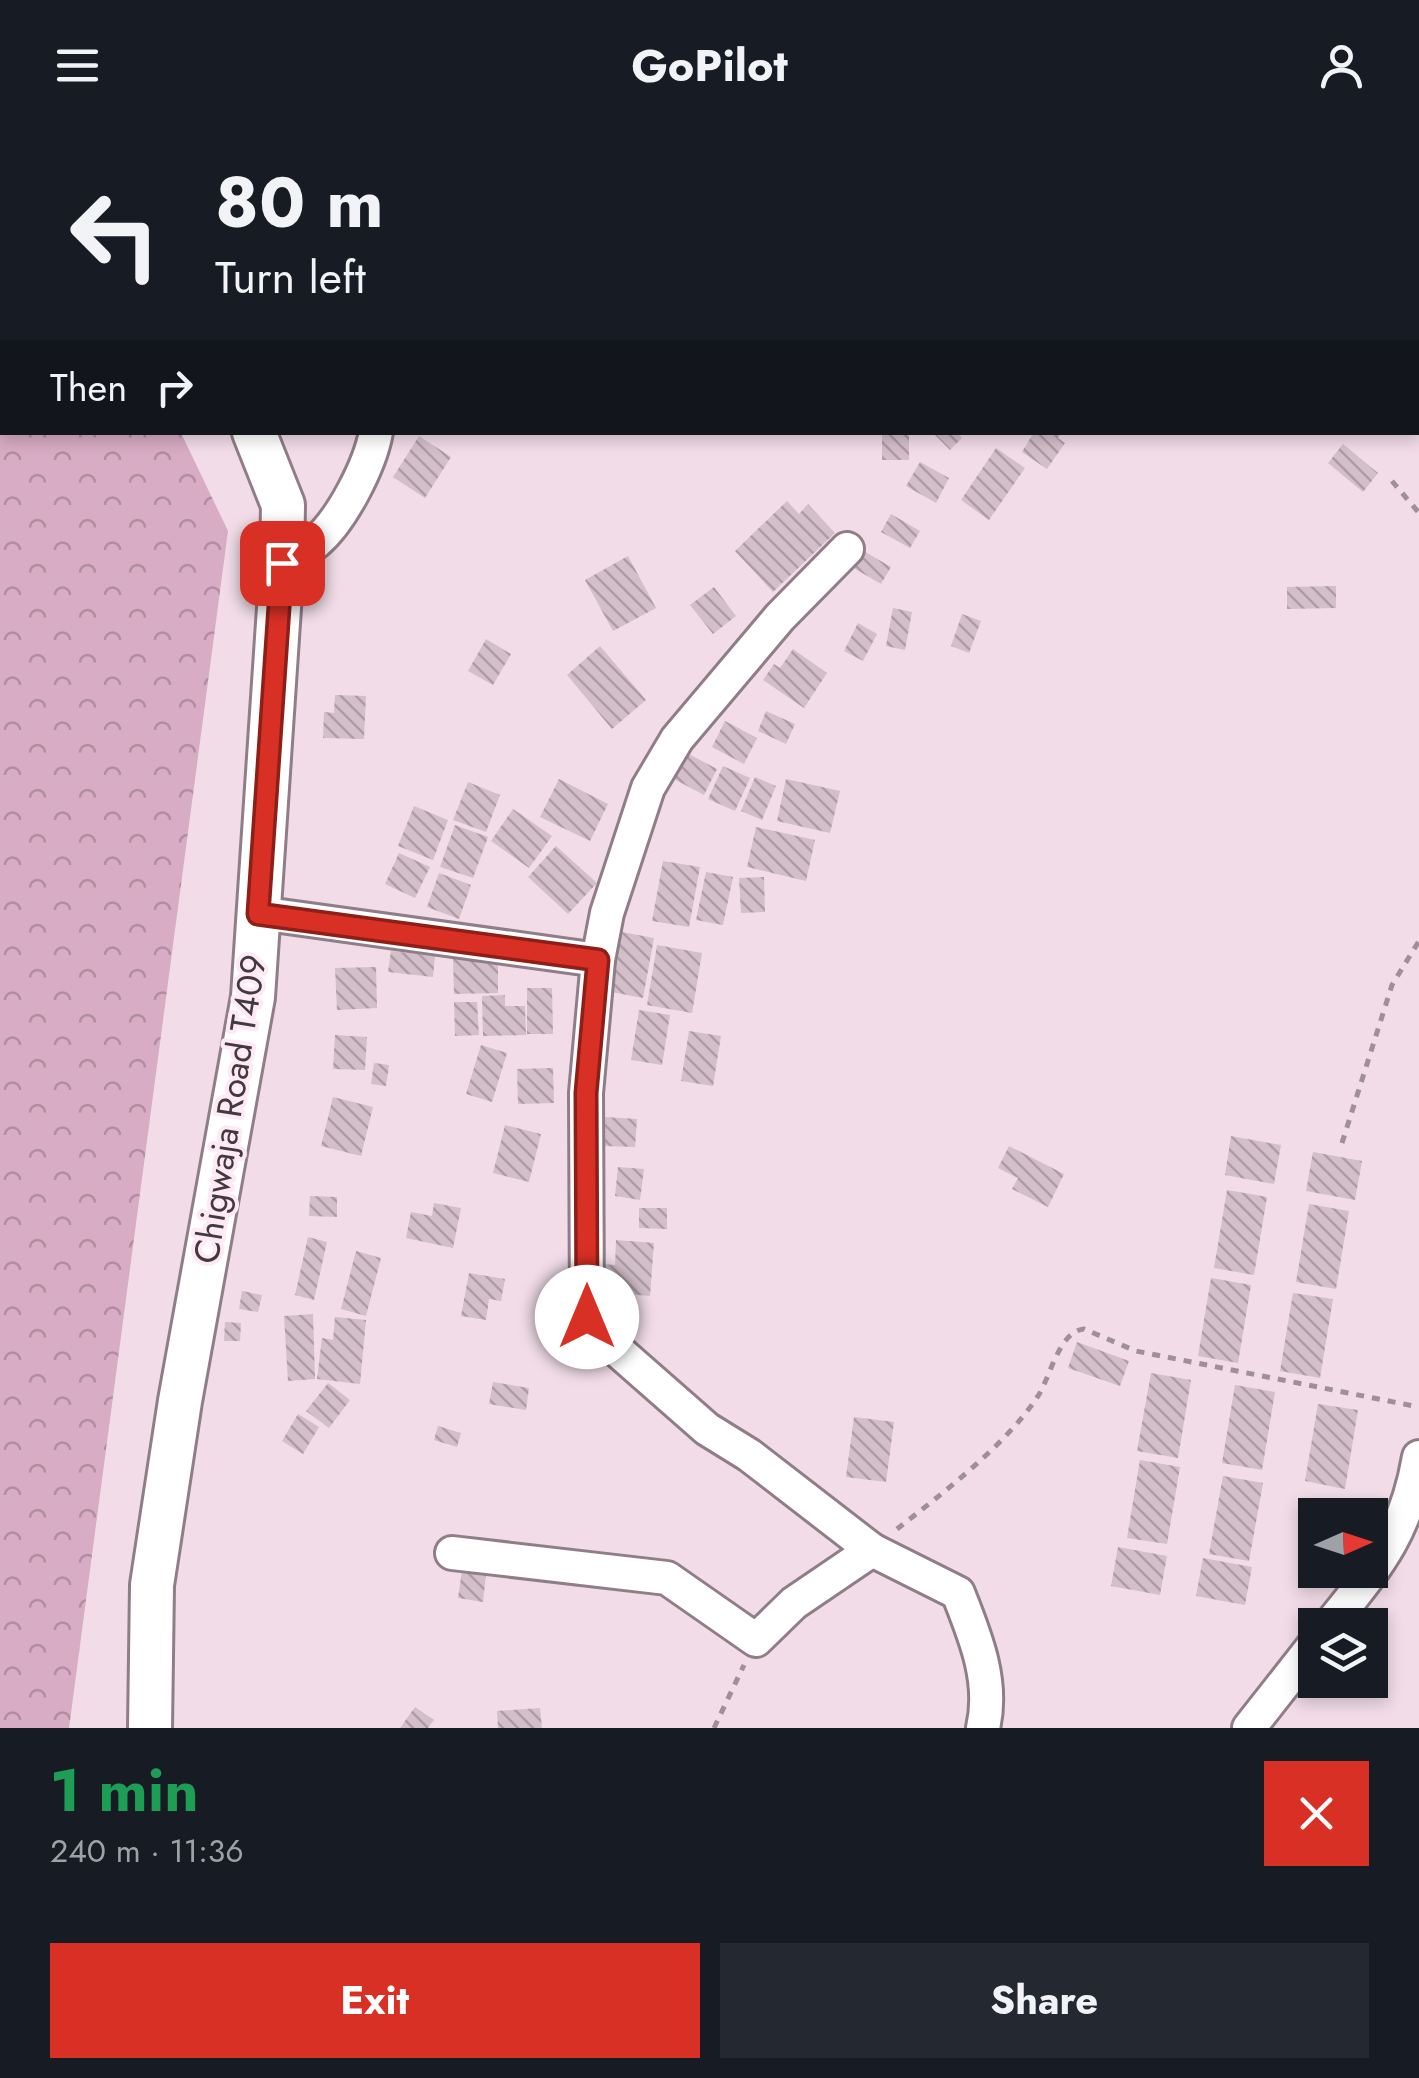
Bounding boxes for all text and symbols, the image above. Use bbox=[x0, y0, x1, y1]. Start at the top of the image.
text: GoPilot bbox=[631, 33, 788, 98]
icon: menu bbox=[50, 38, 105, 93]
icon: person bbox=[1314, 38, 1369, 93]
text: 80 m bbox=[215, 152, 384, 253]
icon: left bbox=[50, 170, 180, 300]
text: Turn left bbox=[215, 245, 366, 310]
text: Then bbox=[50, 360, 127, 415]
icon: right bbox=[147, 360, 202, 415]
pin bbox=[240, 521, 325, 606]
icon: arrive bbox=[255, 536, 310, 591]
street label: Chigwaja Road T409 bbox=[181, 951, 279, 1267]
position arrow bbox=[535, 1265, 639, 1369]
north arrow bbox=[1298, 1498, 1388, 1588]
map controls bbox=[1298, 1498, 1388, 1698]
button: layers bbox=[1298, 1608, 1388, 1698]
text: 1 min bbox=[50, 1747, 199, 1834]
button: close bbox=[1264, 1761, 1369, 1866]
text: 240 m · 11:36 bbox=[50, 1828, 244, 1874]
button: Exit bbox=[50, 1943, 700, 2058]
button: Share bbox=[720, 1943, 1369, 2058]

